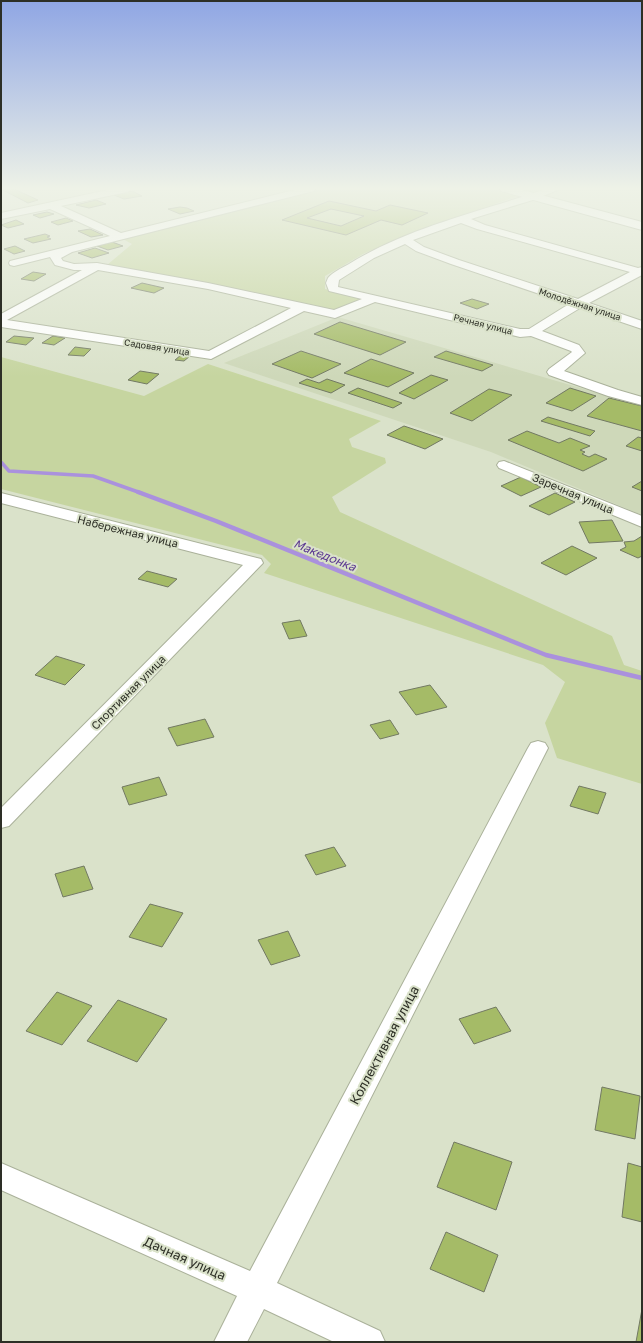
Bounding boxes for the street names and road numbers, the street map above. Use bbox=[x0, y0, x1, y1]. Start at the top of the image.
street label: Молодёжная улица bbox=[538, 286, 622, 322]
street label: Речная улица bbox=[452, 311, 514, 337]
street label: Садовая улица bbox=[124, 336, 190, 358]
street label: Заречная улица bbox=[531, 470, 615, 516]
street label: Набережная улица bbox=[76, 512, 180, 550]
street label: Спортивная улица bbox=[88, 652, 168, 732]
street label: Коллективная улица bbox=[346, 983, 422, 1107]
street label: Дачная улица bbox=[142, 1233, 228, 1283]

